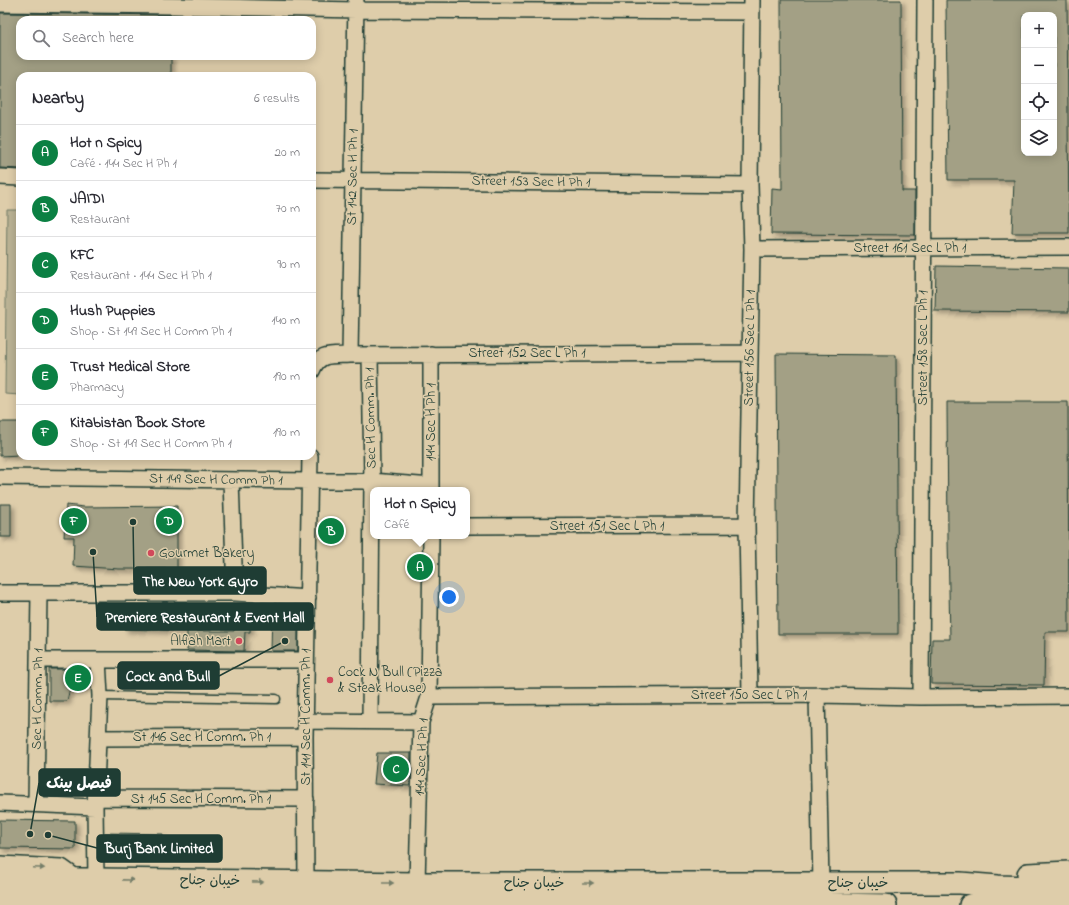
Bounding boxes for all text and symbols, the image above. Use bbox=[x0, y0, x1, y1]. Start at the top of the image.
map controls bbox=[1021, 12, 1057, 156]
button: + bbox=[1021, 12, 1057, 48]
search box bbox=[16, 16, 316, 60]
icon: search bbox=[30, 27, 52, 49]
text: Search here bbox=[62, 27, 134, 49]
button: − bbox=[1021, 48, 1057, 84]
button: locate bbox=[1021, 84, 1057, 120]
text: Nearby bbox=[32, 86, 84, 111]
text: 6 results bbox=[254, 89, 300, 108]
button: layers bbox=[1021, 120, 1057, 156]
street label: St 142 Sec H Ph 1 bbox=[342, 128, 364, 225]
text: Hot n Spicy bbox=[70, 132, 142, 154]
text: A bbox=[41, 143, 49, 162]
text: 20 m bbox=[275, 143, 300, 162]
text: Café · 144 Sec H Ph 1 bbox=[70, 154, 177, 173]
street label: Street 153 Sec H Ph 1 bbox=[471, 170, 591, 194]
text: JAIDI bbox=[70, 188, 105, 210]
text: B bbox=[41, 199, 49, 218]
text: 70 m bbox=[276, 199, 300, 218]
text: Restaurant bbox=[70, 210, 130, 229]
street label: Street 161 Sec L Ph 1 bbox=[854, 238, 967, 259]
text: KFC bbox=[70, 244, 94, 266]
text: C bbox=[41, 255, 49, 274]
text: 90 m bbox=[277, 255, 300, 274]
text: Restaurant · 144 Sec H Ph 1 bbox=[70, 266, 212, 285]
street label: Street 156 Sec L Ph 1 bbox=[738, 289, 762, 406]
street label: Street 158 Sec L Ph 1 bbox=[913, 290, 934, 406]
text: Hush Puppies bbox=[70, 300, 155, 322]
text: D bbox=[40, 311, 50, 330]
text: 140 m bbox=[272, 311, 300, 330]
text: Shop · St 149 Sec H Comm Ph 1 bbox=[70, 322, 232, 341]
street label: Street 152 Sec L Ph 1 bbox=[468, 343, 586, 364]
text: Trust Medical Store bbox=[70, 356, 190, 378]
text: E bbox=[41, 367, 49, 386]
text: 190 m bbox=[273, 367, 300, 386]
street label: Sec H Comm. Ph 1 bbox=[360, 367, 382, 469]
text: Pharmacy bbox=[70, 378, 124, 397]
street label: 144 Sec H Ph 1 bbox=[421, 382, 442, 461]
text: Kitabistan Book Store bbox=[70, 412, 205, 434]
text: F bbox=[41, 423, 49, 442]
text: 190 m bbox=[273, 423, 300, 442]
text: Shop · St 149 Sec H Comm Ph 1 bbox=[70, 434, 232, 453]
street label: St 149 Sec H Comm Ph 1 bbox=[149, 468, 284, 492]
popup bbox=[370, 487, 470, 539]
text: Hot n Spicy bbox=[384, 493, 456, 515]
pin: F bbox=[61, 506, 87, 536]
pin: D bbox=[156, 506, 182, 536]
text: Café bbox=[384, 515, 409, 534]
pin: B bbox=[318, 516, 344, 546]
street label: Street 151 Sec L Ph 1 bbox=[550, 516, 665, 537]
place label: Gourmet Bakery bbox=[159, 543, 254, 565]
marker: Gourmet Bakery bbox=[146, 548, 156, 558]
pin: A bbox=[407, 552, 433, 582]
callout: The New York Gyro bbox=[134, 567, 266, 594]
text: The New York Gyro bbox=[142, 571, 258, 595]
your location bbox=[439, 587, 459, 607]
callout: Premiere Restaurant & Event Hall bbox=[97, 603, 313, 630]
text: Premiere Restaurant & Event Hall bbox=[105, 607, 305, 629]
place label: Alflah Mart bbox=[170, 631, 231, 652]
marker: Alflah Mart bbox=[234, 636, 244, 646]
street label: Sec H Comm. Ph 1 bbox=[27, 648, 49, 750]
street label: St 141 Sec H Comm. Ph 1 bbox=[296, 648, 317, 785]
callout: Cock and Bull bbox=[118, 662, 219, 689]
place label: Cock N Bull (Pizza & Steak House) bbox=[338, 662, 442, 699]
pin: E bbox=[65, 663, 91, 693]
text: Cock and Bull bbox=[126, 666, 211, 688]
marker: Cock N Bull (Pizza & Steak House) bbox=[325, 675, 335, 685]
street label: Street 150 Sec L Ph 1 bbox=[691, 685, 808, 706]
street label: 144 Sec H Ph 1 bbox=[409, 717, 435, 796]
street label: St 146 Sec H Comm. Ph 1 bbox=[133, 727, 272, 748]
pin: C bbox=[383, 754, 409, 784]
callout: فیصل بینک bbox=[39, 769, 120, 796]
text: فیصل بینک bbox=[46, 773, 112, 795]
street label: St 145 Sec H Comm. Ph 1 bbox=[131, 789, 272, 810]
callout: Burj Bank Limited bbox=[97, 835, 222, 862]
text: Burj Bank Limited bbox=[104, 838, 214, 860]
one-way arrow bbox=[33, 864, 45, 871]
street label: خیبان جناح bbox=[180, 870, 240, 892]
street label: خیبان جناح bbox=[504, 873, 564, 894]
street label: خیبان جناح bbox=[828, 873, 888, 894]
one-way arrow bbox=[122, 876, 134, 883]
one-way arrow bbox=[252, 878, 264, 885]
one-way arrow bbox=[382, 880, 395, 886]
one-way arrow bbox=[582, 880, 595, 886]

